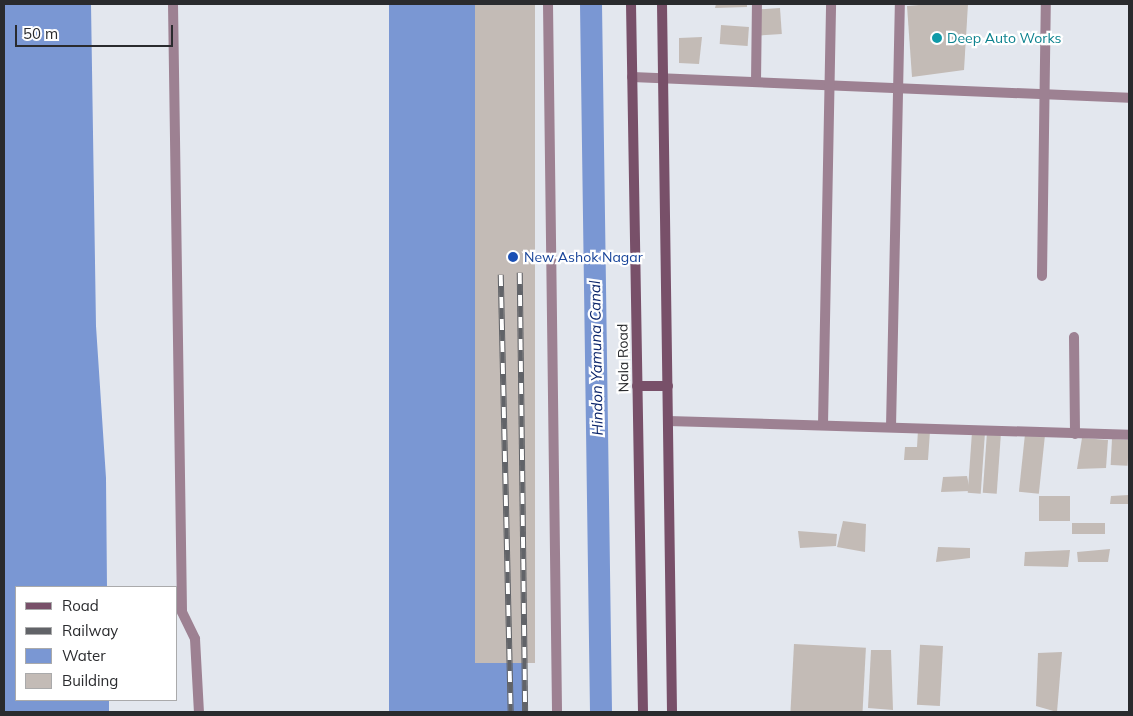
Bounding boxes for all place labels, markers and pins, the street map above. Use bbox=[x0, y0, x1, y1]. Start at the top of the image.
place label: Deep Auto Works bbox=[947, 30, 1061, 46]
marker: Deep Auto Works bbox=[931, 32, 943, 44]
place label: New Ashok Nagar bbox=[524, 249, 643, 265]
marker: New Ashok Nagar bbox=[506, 250, 520, 264]

